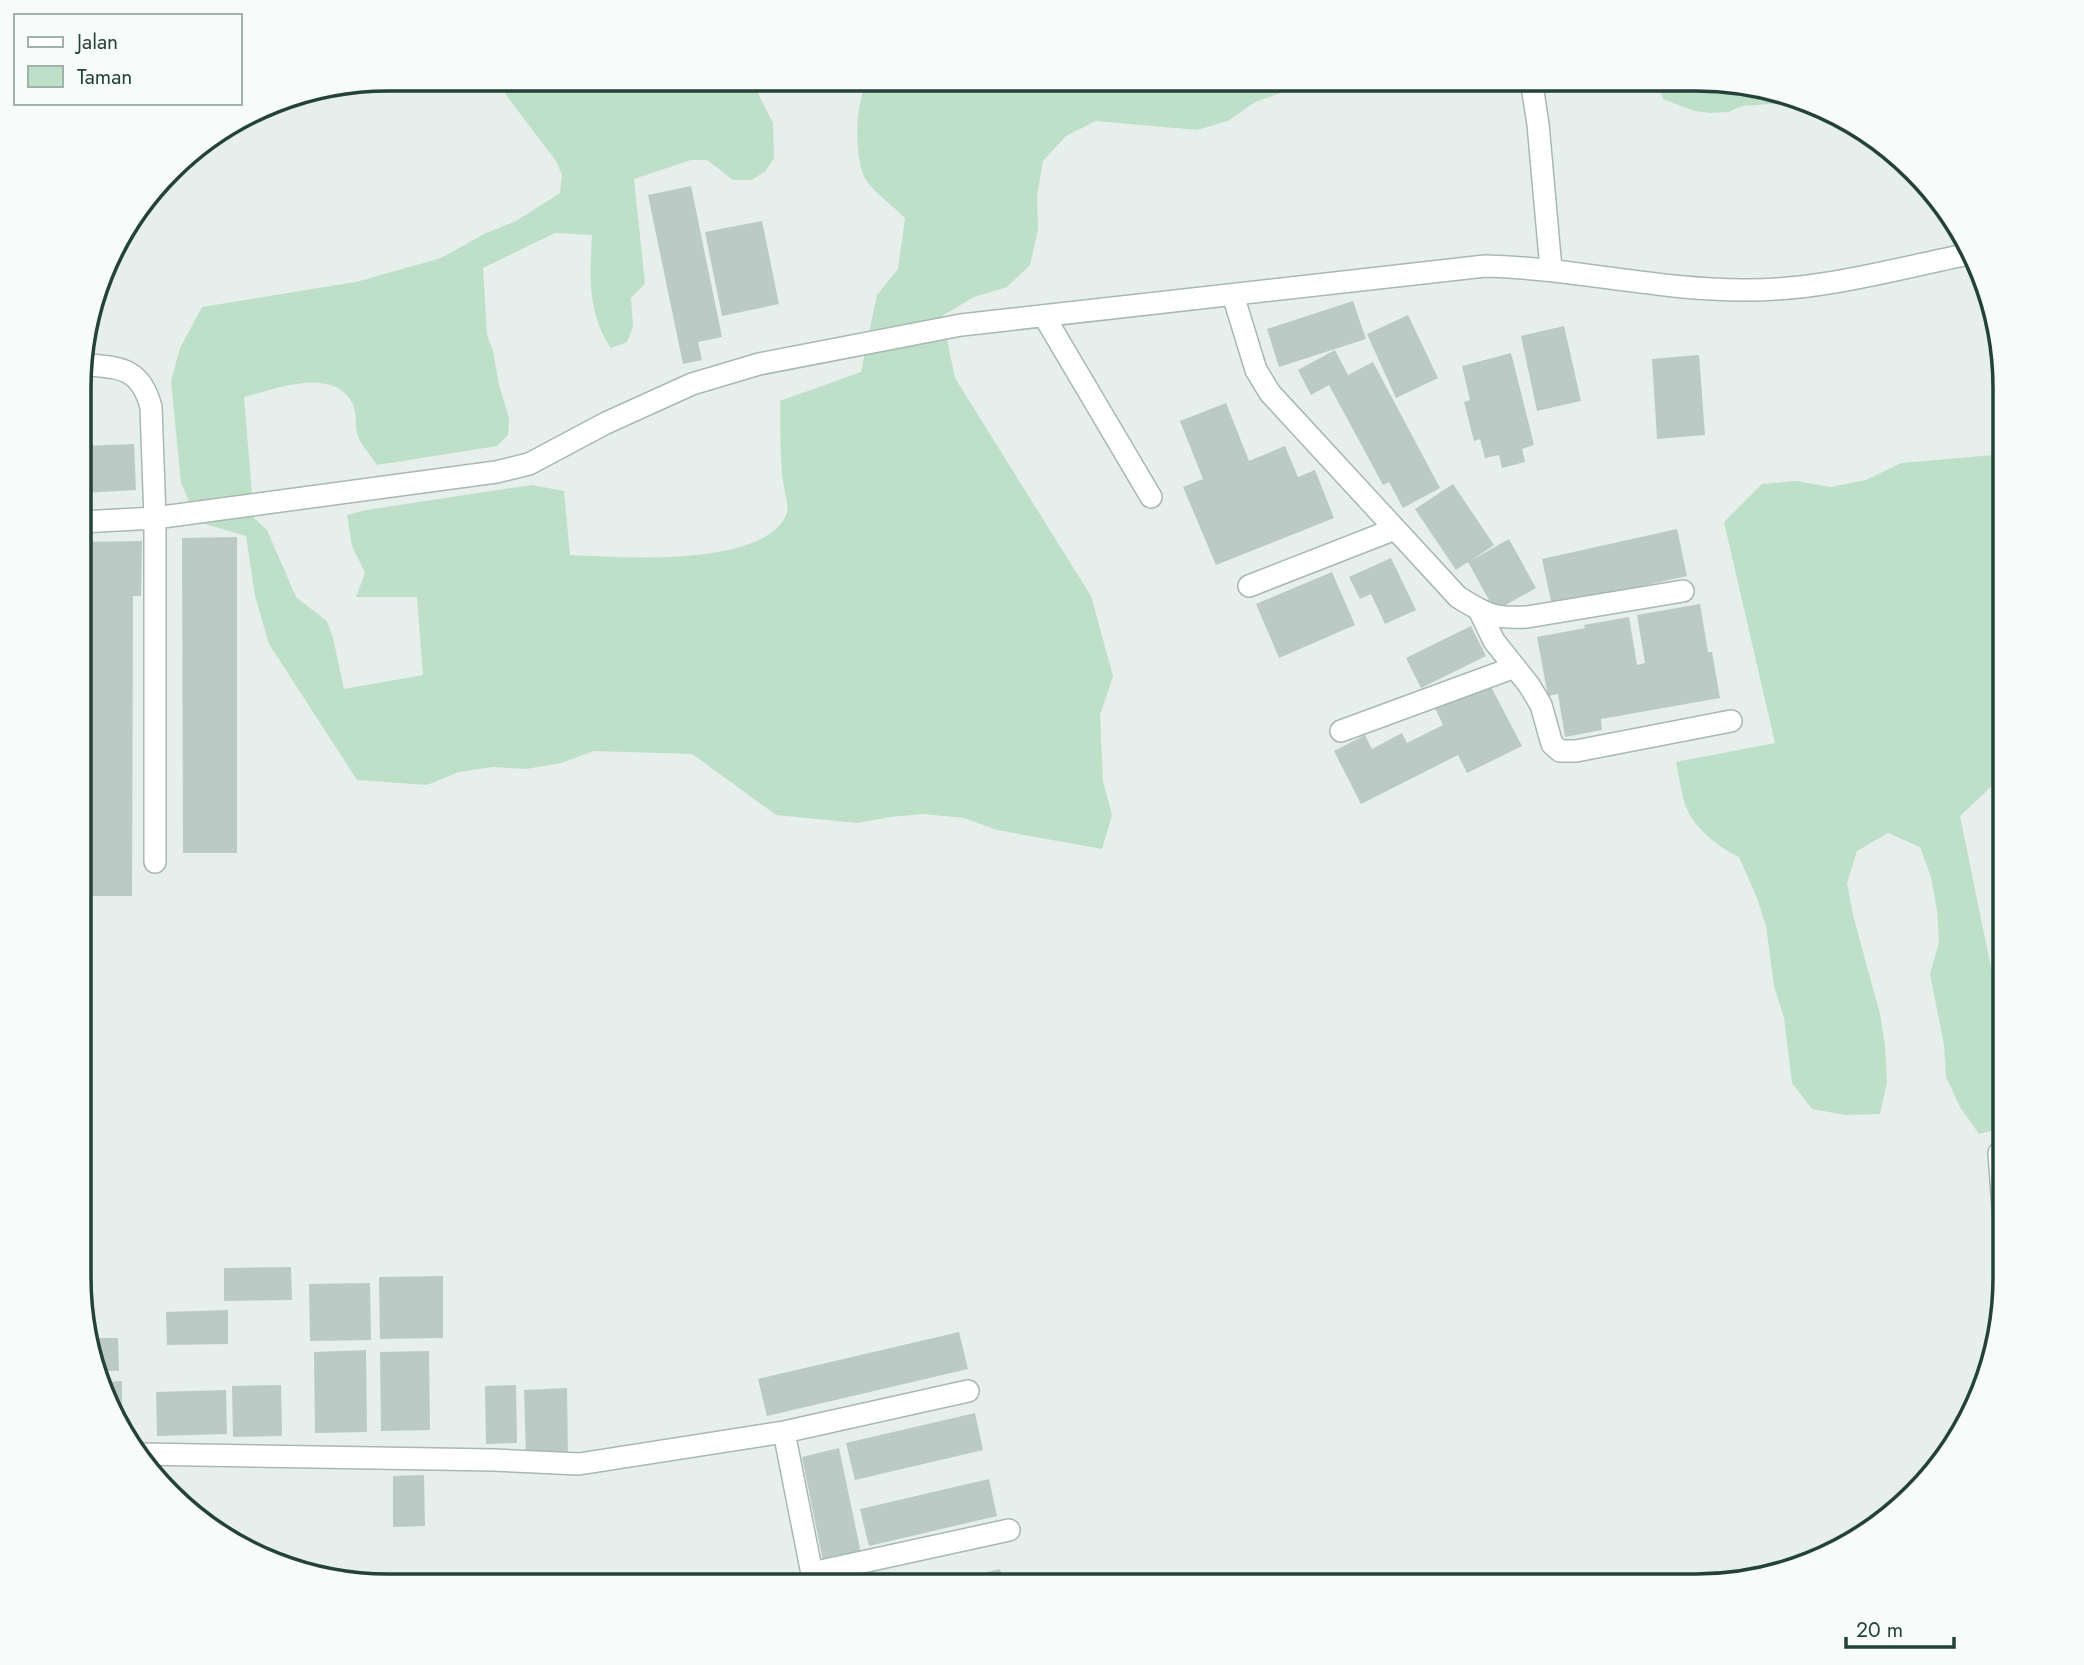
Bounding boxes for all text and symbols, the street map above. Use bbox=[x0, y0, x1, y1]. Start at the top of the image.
legend bbox=[14, 14, 242, 105]
text: Jalan bbox=[74, 27, 118, 57]
text: Taman bbox=[77, 62, 132, 92]
scale bar bbox=[1846, 1606, 1954, 1650]
text: 20 m bbox=[1856, 1615, 1903, 1645]

